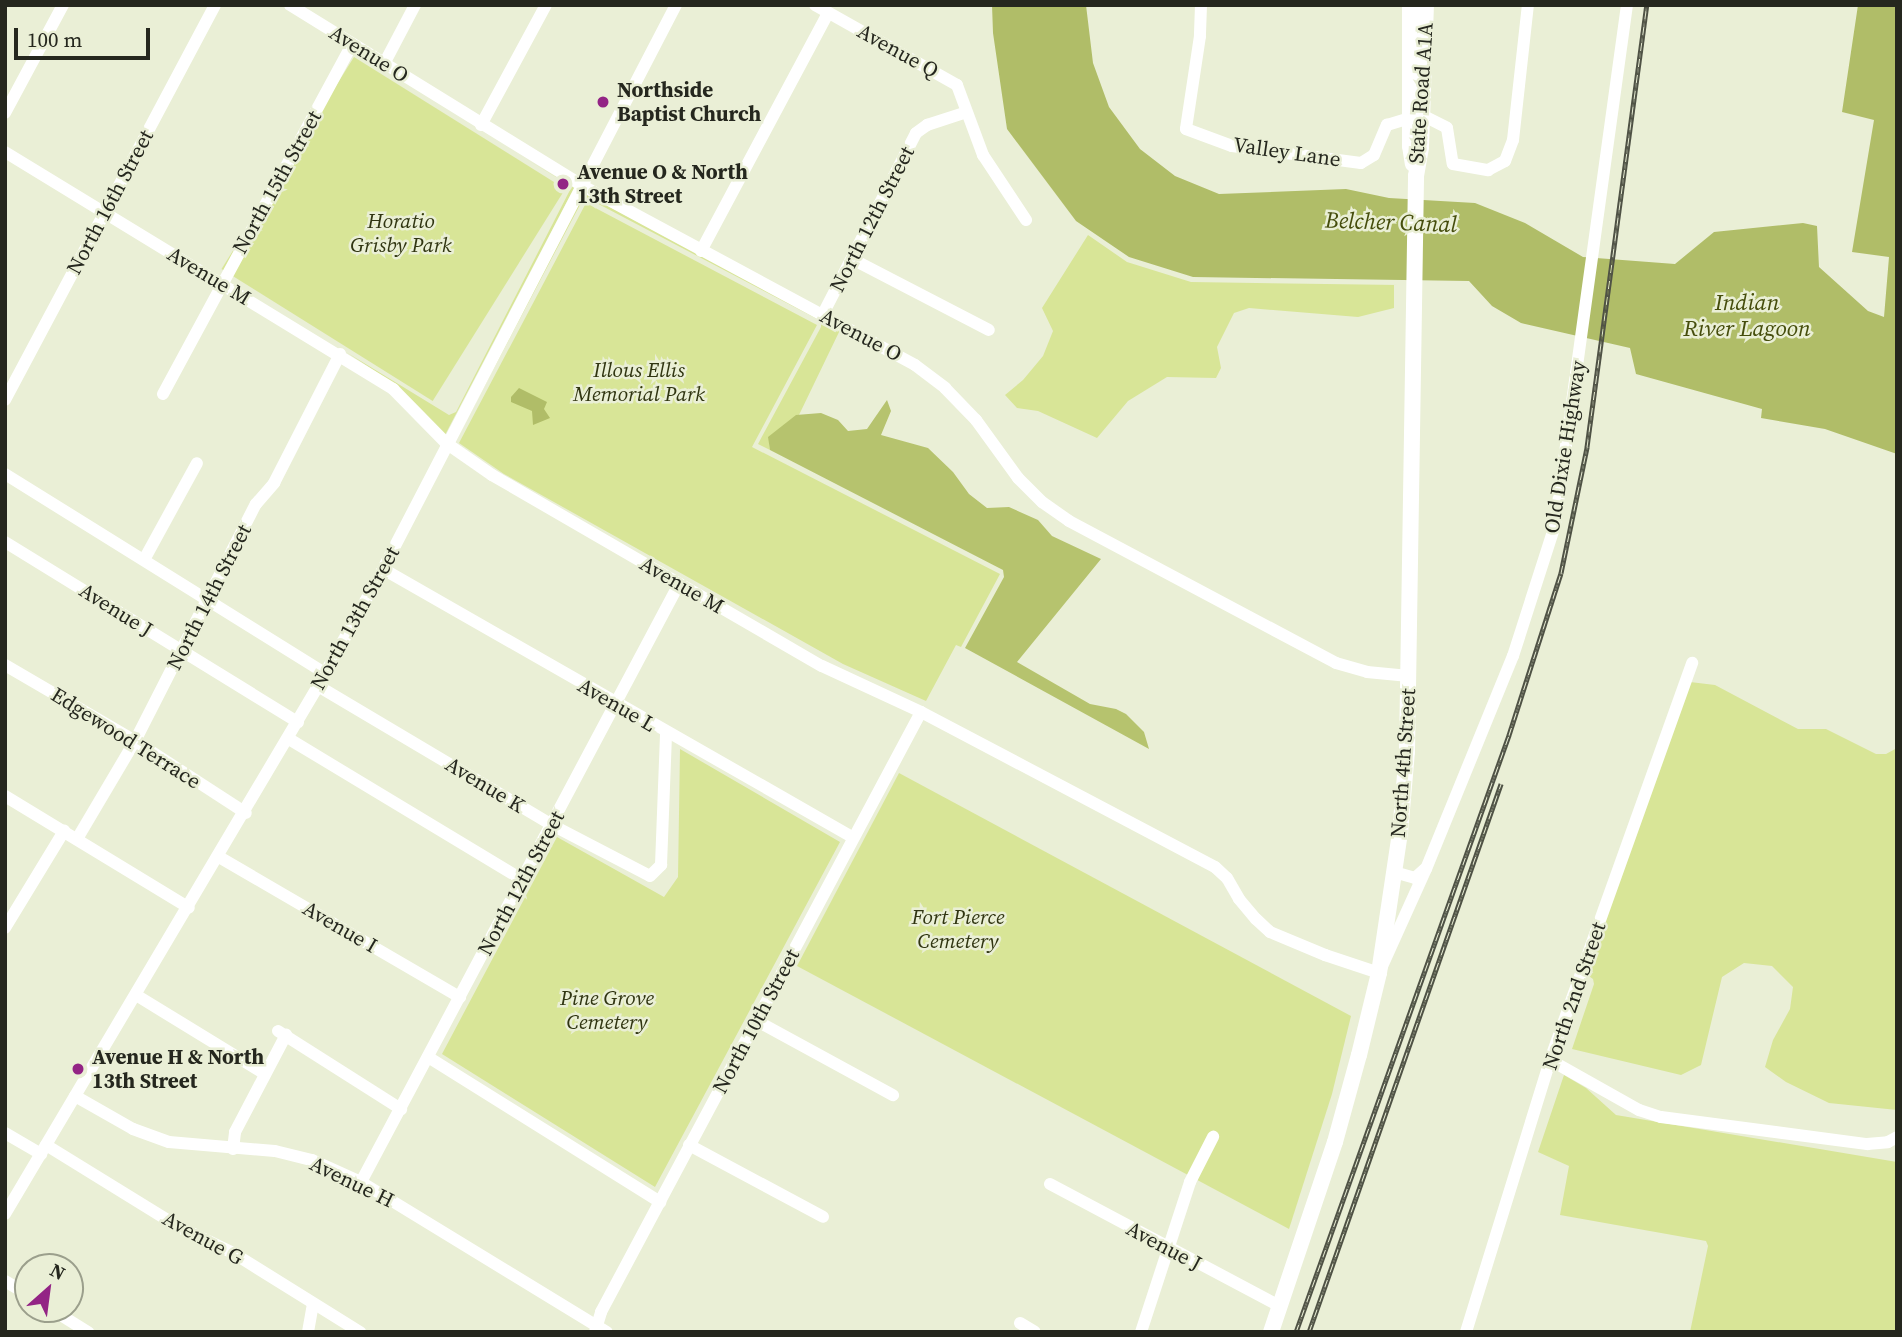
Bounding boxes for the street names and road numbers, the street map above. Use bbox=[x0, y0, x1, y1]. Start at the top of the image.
street label: Avenue Q bbox=[853, 18, 943, 84]
street label: Avenue O bbox=[325, 20, 413, 88]
street label: State Road A1A bbox=[1404, 22, 1438, 164]
street label: North 15th Street bbox=[227, 106, 327, 258]
street label: North 16th Street bbox=[61, 125, 159, 279]
street label: Valley Lane bbox=[1232, 132, 1342, 172]
street label: North 12th Street bbox=[824, 142, 920, 296]
street label: Avenue M bbox=[163, 241, 255, 311]
street label: Avenue O bbox=[816, 303, 906, 367]
street label: Old Dixie Highway bbox=[1539, 359, 1591, 535]
street label: North 14th Street bbox=[161, 520, 257, 674]
street label: North 13th Street bbox=[305, 542, 405, 694]
street label: Avenue M bbox=[636, 551, 728, 619]
street label: Avenue J bbox=[75, 578, 157, 642]
street label: Avenue L bbox=[573, 673, 661, 737]
street label: Edgewood Terrace bbox=[46, 682, 206, 794]
street label: North 4th Street bbox=[1385, 688, 1421, 838]
street label: Avenue K bbox=[441, 752, 529, 818]
street label: North 12th Street bbox=[472, 806, 570, 960]
street label: Avenue I bbox=[298, 896, 382, 958]
street label: North 2nd Street bbox=[1537, 919, 1611, 1073]
street label: North 10th Street bbox=[707, 944, 805, 1098]
street label: Avenue H bbox=[306, 1151, 398, 1213]
street label: Avenue G bbox=[158, 1206, 248, 1270]
street label: Avenue J bbox=[1122, 1216, 1206, 1276]

